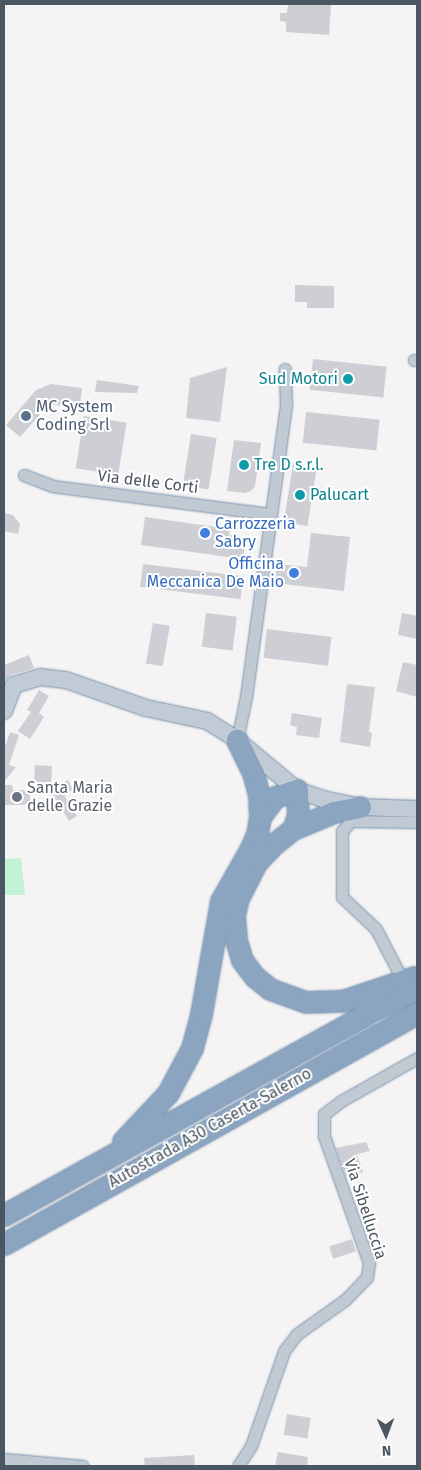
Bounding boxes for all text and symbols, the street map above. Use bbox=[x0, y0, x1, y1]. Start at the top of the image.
place label: Sud Motori bbox=[259, 369, 338, 389]
marker: Sud Motori bbox=[342, 373, 354, 385]
place label: MC System Coding Srl bbox=[36, 397, 113, 435]
marker: MC System Coding Srl bbox=[20, 410, 32, 422]
place label: Tre D s.r.l. bbox=[254, 455, 324, 475]
marker: Tre D s.r.l. bbox=[238, 459, 250, 471]
street label: Via delle Corti bbox=[97, 466, 199, 498]
place label: Palucart bbox=[310, 485, 369, 505]
marker: Palucart bbox=[294, 489, 306, 501]
place label: Carrozzeria Sabry bbox=[215, 514, 296, 552]
marker: Carrozzeria Sabry bbox=[199, 527, 211, 539]
place label: Officina Meccanica De Maio bbox=[147, 554, 284, 592]
marker: Officina Meccanica De Maio bbox=[288, 567, 300, 579]
place label: Santa Maria delle Grazie bbox=[27, 778, 113, 816]
marker: Santa Maria delle Grazie bbox=[11, 791, 23, 803]
street label: Autostrada A30 Caserta-Salerno bbox=[105, 1064, 315, 1192]
street label: Via Sibelluccia bbox=[340, 1156, 390, 1262]
north arrow bbox=[361, 1410, 411, 1460]
text: N bbox=[382, 1442, 391, 1459]

